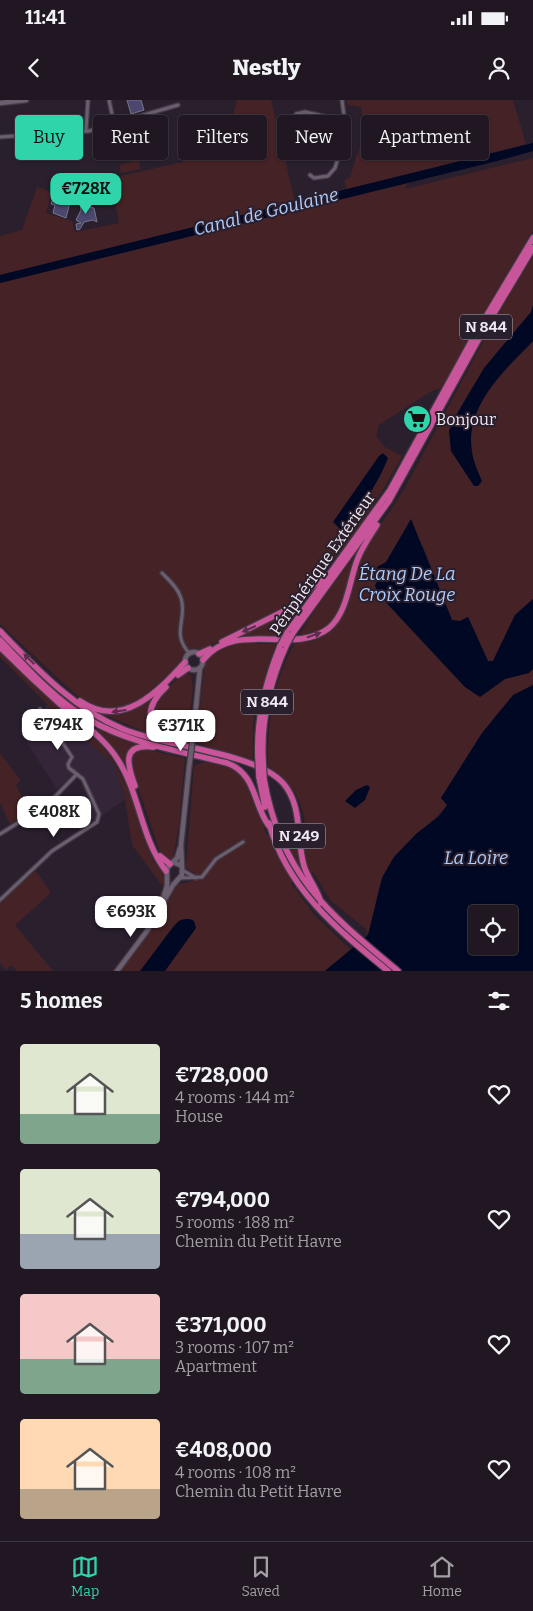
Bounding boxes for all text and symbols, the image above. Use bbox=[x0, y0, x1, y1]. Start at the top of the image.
text: 11:41 bbox=[25, 6, 66, 29]
icon: back bbox=[20, 54, 48, 82]
text: Nestly bbox=[232, 54, 301, 81]
icon: person bbox=[485, 54, 513, 82]
chip: Buy bbox=[15, 115, 83, 160]
chip: Rent bbox=[93, 115, 168, 160]
chip: Filters bbox=[178, 115, 267, 160]
chip: New bbox=[277, 115, 351, 160]
chip: Apartment bbox=[361, 115, 489, 160]
pin: €728K bbox=[51, 172, 121, 215]
text: €728K bbox=[61, 179, 111, 198]
water label: Canal de Goulaine bbox=[191, 183, 341, 241]
road number: N 844 bbox=[460, 314, 512, 340]
supermarket icon: Bonjour bbox=[402, 404, 432, 434]
place label: Bonjour bbox=[436, 410, 496, 429]
street label: Périphérique Extérieur bbox=[266, 488, 379, 639]
water label: Étang De La Croix Rouge bbox=[359, 562, 455, 606]
one-way arrow bbox=[242, 626, 256, 634]
one-way arrow bbox=[307, 631, 322, 638]
one-way arrow bbox=[23, 653, 35, 665]
road number: N 844 bbox=[241, 690, 293, 714]
one-way arrow bbox=[111, 707, 127, 715]
pin: €794K bbox=[23, 708, 93, 751]
pin: €371K bbox=[146, 710, 216, 752]
text: €794K bbox=[33, 715, 83, 734]
text: €371K bbox=[157, 716, 205, 735]
pin: €408K bbox=[19, 796, 89, 838]
text: €408K bbox=[28, 802, 80, 821]
road number: N 249 bbox=[273, 824, 325, 848]
water label: La Loire bbox=[444, 847, 508, 869]
pin: €693K bbox=[96, 896, 166, 938]
text: €693K bbox=[106, 902, 156, 921]
map controls bbox=[468, 905, 518, 955]
button: locate bbox=[468, 905, 518, 955]
icon: filters bbox=[485, 987, 513, 1015]
text: 5 homes bbox=[20, 988, 103, 1014]
text: €728,000 bbox=[175, 1062, 269, 1088]
icon: home bbox=[60, 1064, 120, 1124]
icon: heart bbox=[485, 1080, 513, 1108]
text: 4 rooms · 144 m² bbox=[175, 1088, 295, 1107]
text: House bbox=[175, 1107, 223, 1126]
text: €794,000 bbox=[175, 1187, 270, 1213]
icon: home bbox=[60, 1189, 120, 1249]
icon: heart bbox=[485, 1205, 513, 1233]
text: 5 rooms · 188 m² bbox=[175, 1213, 294, 1232]
text: Chemin du Petit Havre bbox=[175, 1232, 342, 1251]
text: €371,000 bbox=[175, 1312, 267, 1338]
icon: home bbox=[60, 1314, 120, 1374]
icon: heart bbox=[485, 1330, 513, 1358]
text: 3 rooms · 107 m² bbox=[175, 1338, 294, 1357]
text: Apartment bbox=[175, 1357, 257, 1376]
text: €408,000 bbox=[175, 1437, 272, 1463]
icon: home bbox=[60, 1439, 120, 1499]
icon: heart bbox=[485, 1455, 513, 1483]
text: 4 rooms · 108 m² bbox=[175, 1463, 296, 1482]
text: Chemin du Petit Havre bbox=[175, 1482, 342, 1501]
tab: Map bbox=[71, 1553, 99, 1600]
tab: Saved bbox=[241, 1553, 280, 1600]
tab: Home bbox=[422, 1553, 462, 1600]

